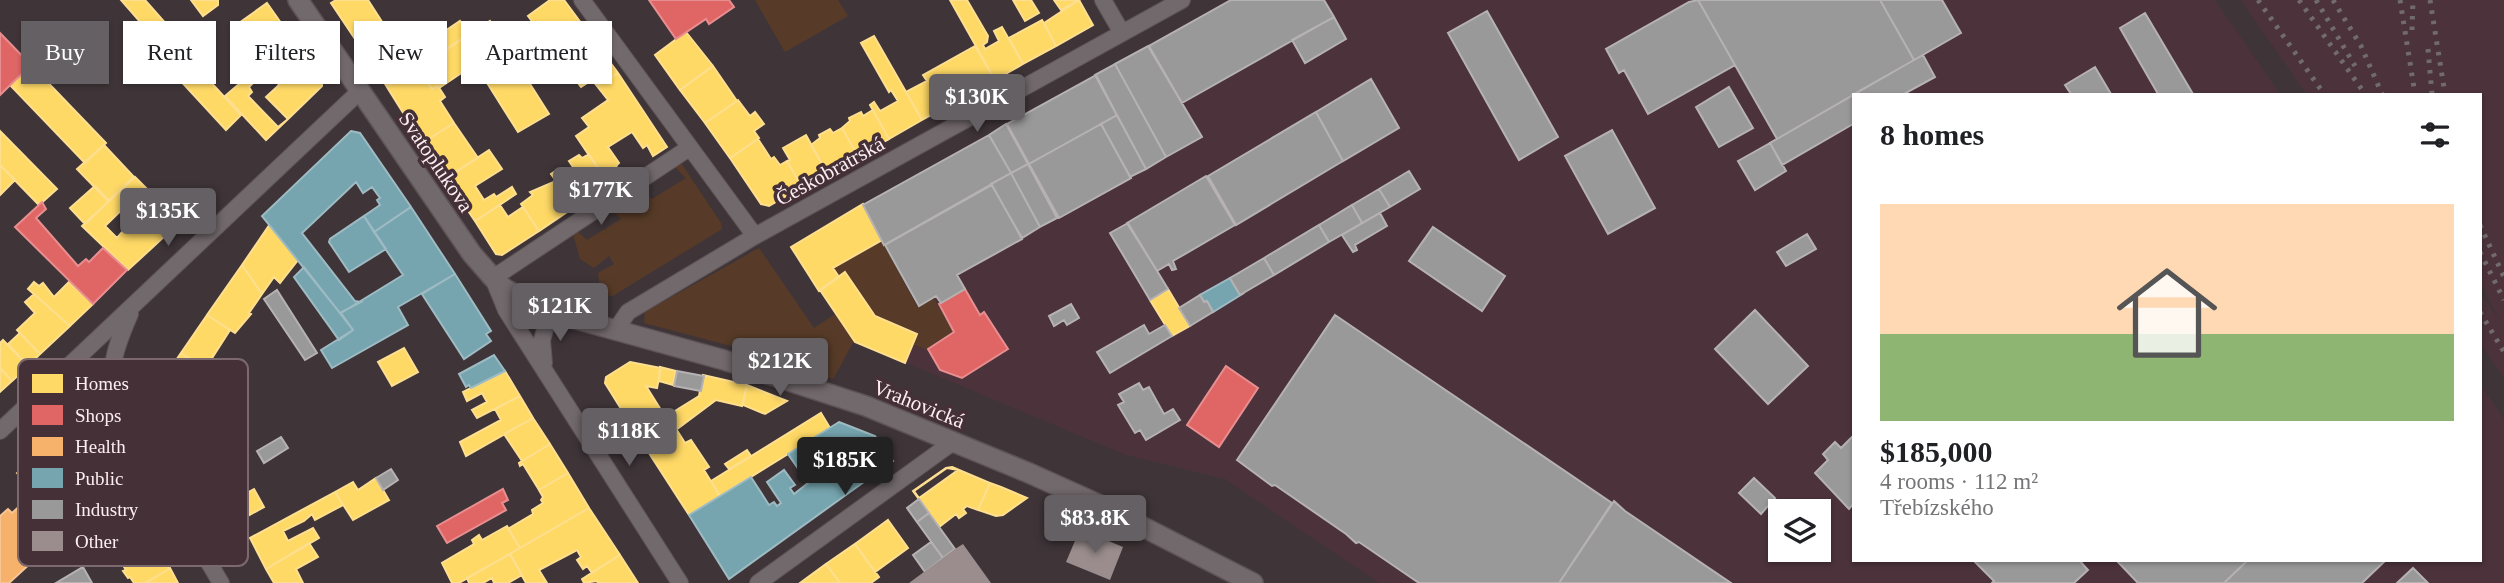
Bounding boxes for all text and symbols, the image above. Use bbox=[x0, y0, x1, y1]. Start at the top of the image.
chip: Buy bbox=[21, 21, 109, 84]
chip: Rent bbox=[123, 21, 216, 84]
chip: Filters bbox=[230, 21, 340, 84]
chip: New bbox=[354, 21, 447, 84]
chip: Apartment bbox=[461, 21, 612, 84]
pin: $130K bbox=[928, 74, 1026, 134]
text: $130K bbox=[945, 84, 1009, 109]
street label: Svatoplukova bbox=[394, 107, 479, 217]
icon: filters bbox=[2416, 116, 2454, 154]
text: 8 homes bbox=[1880, 118, 1984, 151]
street label: Českobratrská bbox=[772, 131, 889, 211]
pin: $177K bbox=[552, 168, 650, 227]
text: $177K bbox=[569, 177, 633, 202]
pin: $135K bbox=[119, 188, 217, 248]
text: $135K bbox=[136, 198, 200, 223]
icon: home bbox=[2104, 250, 2230, 376]
pin: $121K bbox=[511, 284, 609, 343]
text: $121K bbox=[528, 293, 592, 318]
pin: $212K bbox=[731, 338, 829, 398]
text: $212K bbox=[748, 348, 812, 373]
legend bbox=[18, 359, 248, 566]
text: Homes bbox=[75, 373, 129, 394]
street label: Vrahovická bbox=[870, 375, 969, 433]
text: Shops bbox=[75, 405, 121, 426]
pin: $118K bbox=[580, 408, 678, 468]
text: $118K bbox=[598, 418, 660, 443]
text: $185,000 bbox=[1880, 435, 1993, 468]
text: Health bbox=[75, 436, 126, 457]
pin: $185K bbox=[796, 438, 894, 497]
text: $185K bbox=[813, 447, 877, 472]
text: Public bbox=[75, 468, 124, 489]
text: 4 rooms · 112 m² bbox=[1880, 469, 2038, 494]
text: Třebízského bbox=[1880, 495, 1994, 520]
pin: $83.8K bbox=[1038, 496, 1152, 555]
text: Industry bbox=[75, 499, 139, 520]
map controls bbox=[1768, 499, 1831, 562]
button: layers bbox=[1768, 499, 1831, 562]
text: $83.8K bbox=[1060, 505, 1130, 530]
text: Other bbox=[75, 531, 119, 552]

